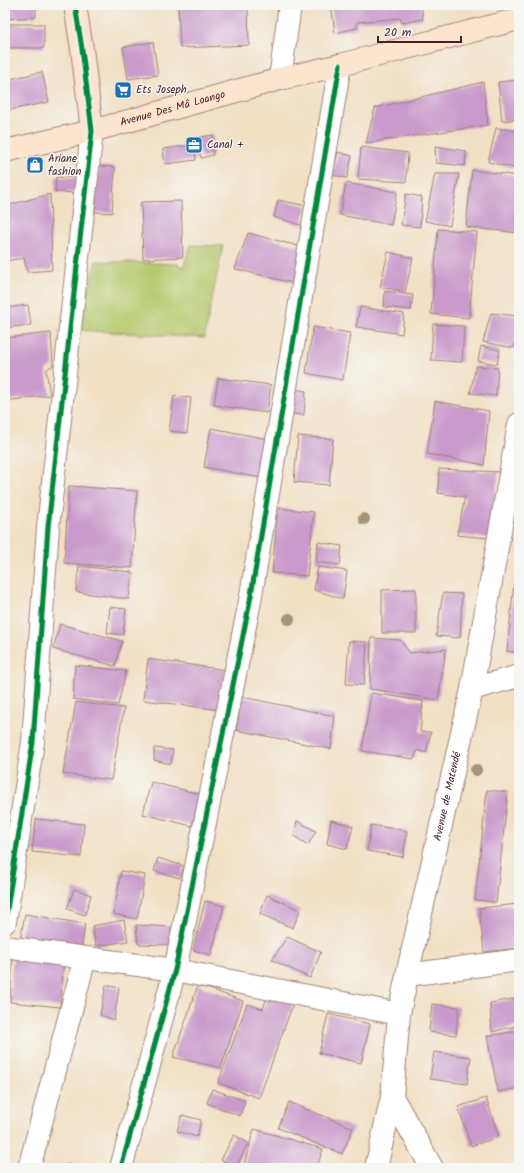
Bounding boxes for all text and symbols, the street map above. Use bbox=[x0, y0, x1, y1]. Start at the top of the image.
scale bar bbox=[378, 18, 461, 44]
text: 20 m bbox=[384, 23, 412, 42]
supermarket icon: Ets Joseph bbox=[113, 80, 133, 100]
place label: Ets Joseph bbox=[136, 81, 187, 99]
street label: Avenue Des Mâ Loango bbox=[118, 86, 227, 132]
office icon: Canal + bbox=[184, 135, 204, 155]
place label: Canal + bbox=[207, 136, 244, 154]
place label: Ariane fashion bbox=[48, 150, 81, 181]
shop icon: Ariane fashion bbox=[25, 155, 45, 175]
street label: Avenue de Matendé bbox=[429, 749, 467, 843]

